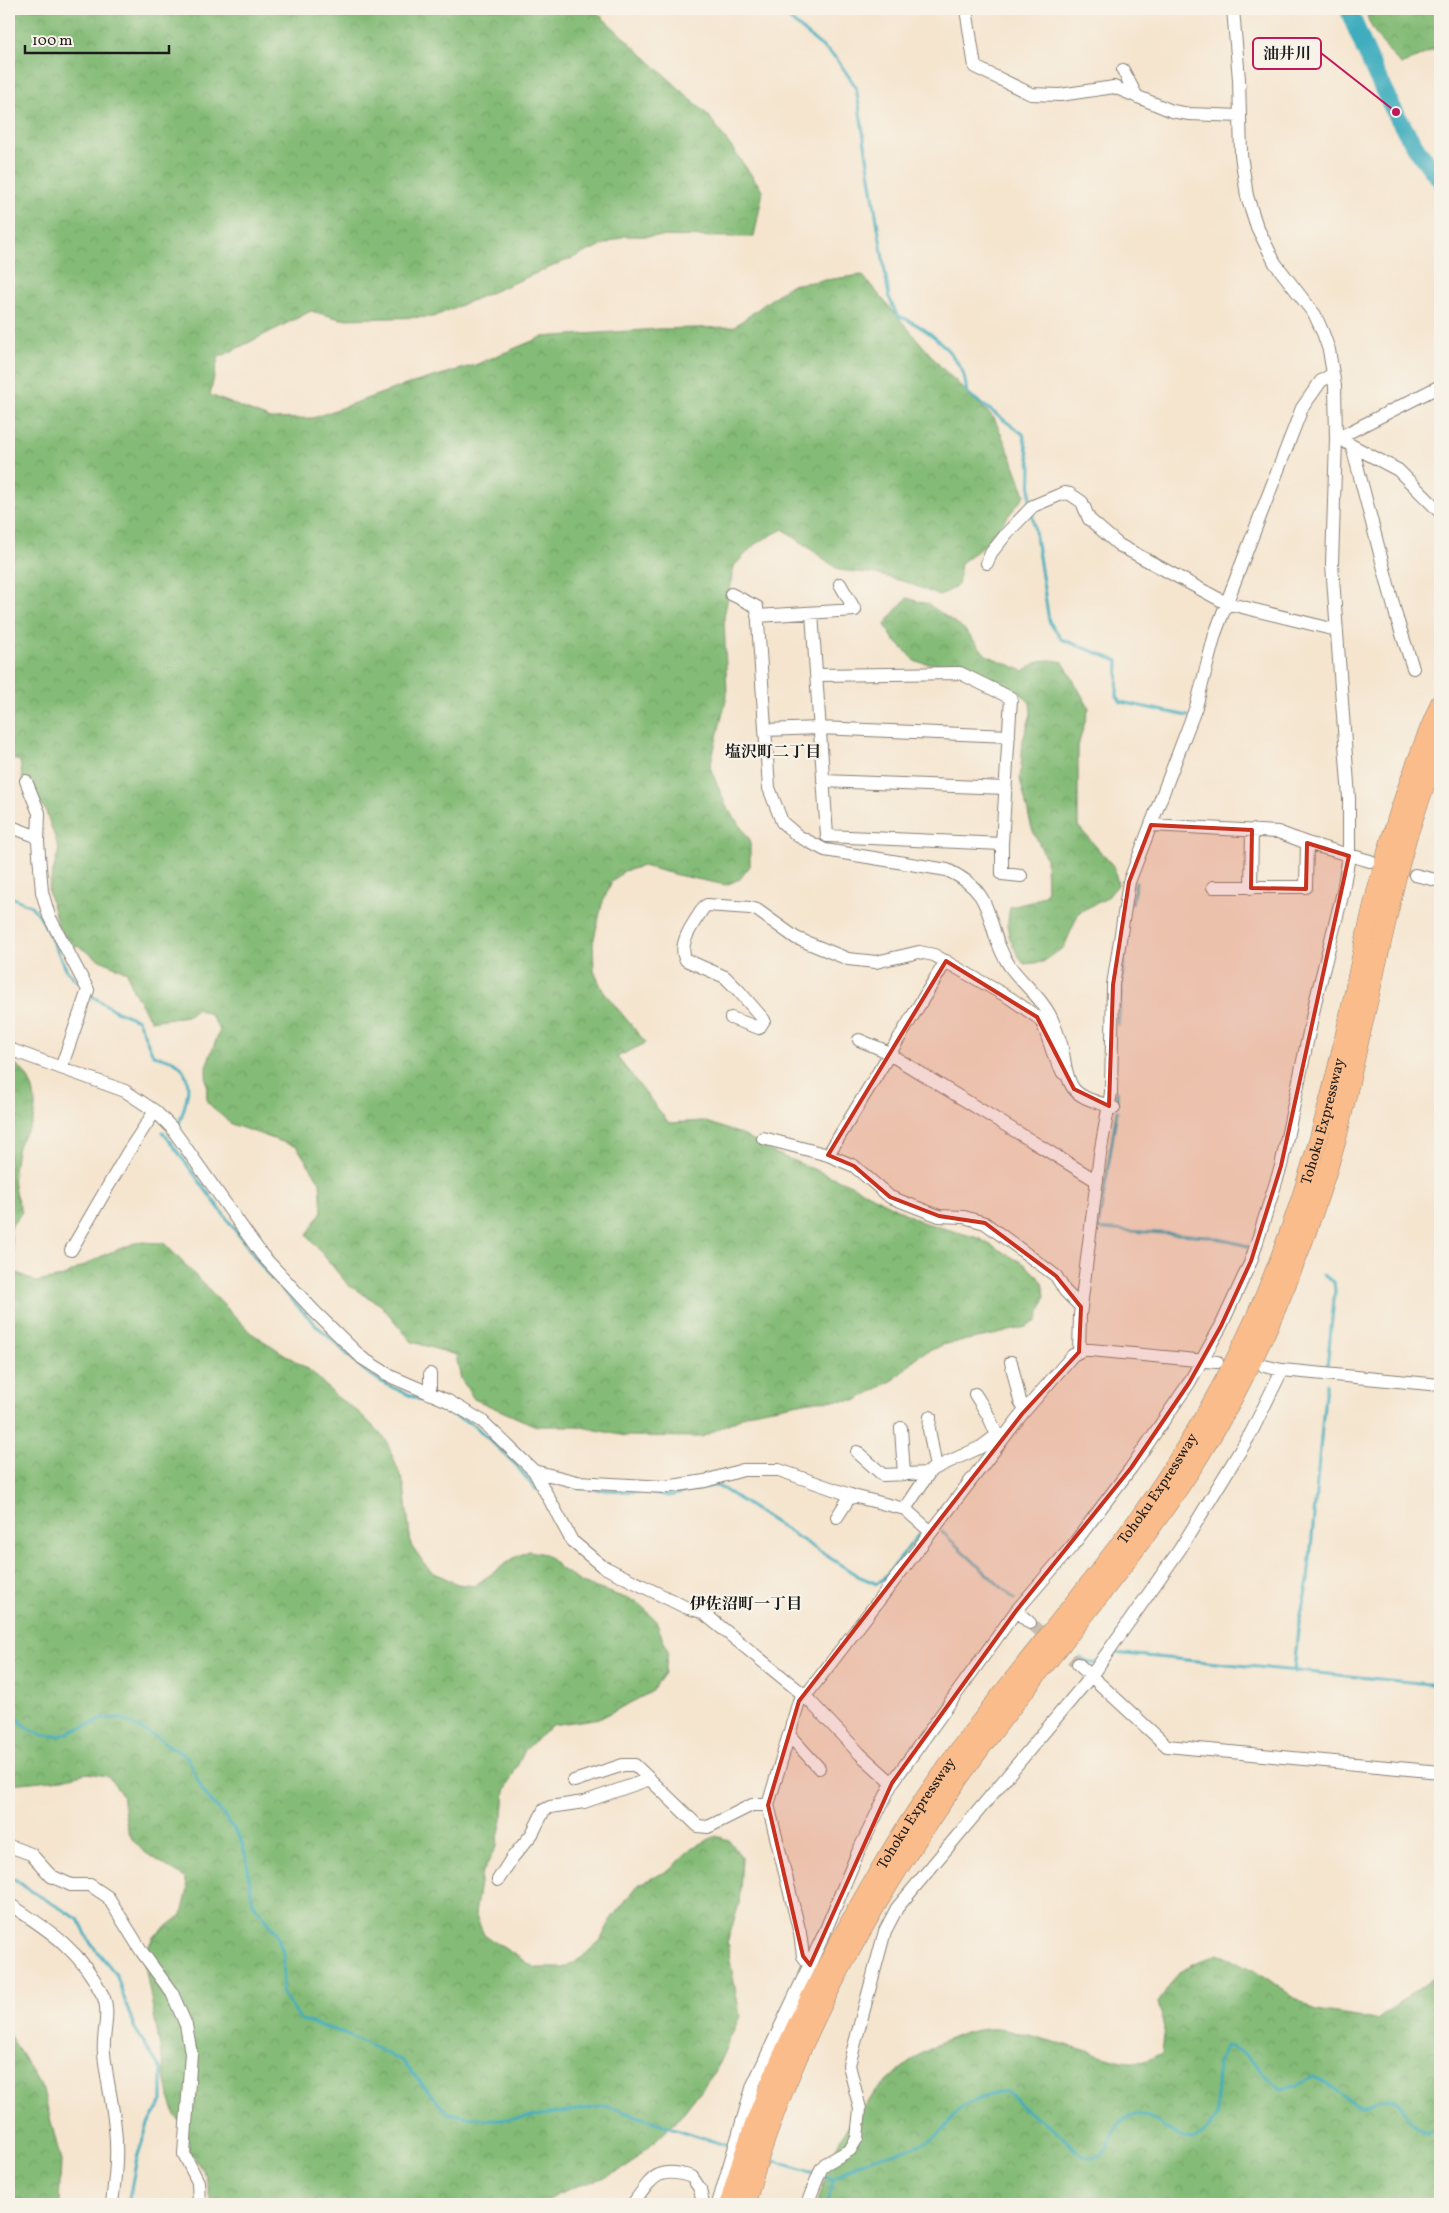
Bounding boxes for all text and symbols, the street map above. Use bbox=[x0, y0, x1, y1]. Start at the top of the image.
scale bar bbox=[25, 22, 169, 54]
text: 100 m bbox=[32, 31, 72, 52]
callout: 油井川 bbox=[1253, 38, 1321, 69]
text: 油井川 bbox=[1263, 44, 1311, 66]
district label: 塩沢町二丁目 bbox=[725, 742, 821, 764]
street label: Tohoku Expressway bbox=[1297, 1056, 1351, 1188]
street label: Tohoku Expressway bbox=[1114, 1429, 1204, 1549]
district label: 伊佐沼町一丁目 bbox=[690, 1594, 802, 1616]
street label: Tohoku Expressway bbox=[873, 1754, 962, 1874]

